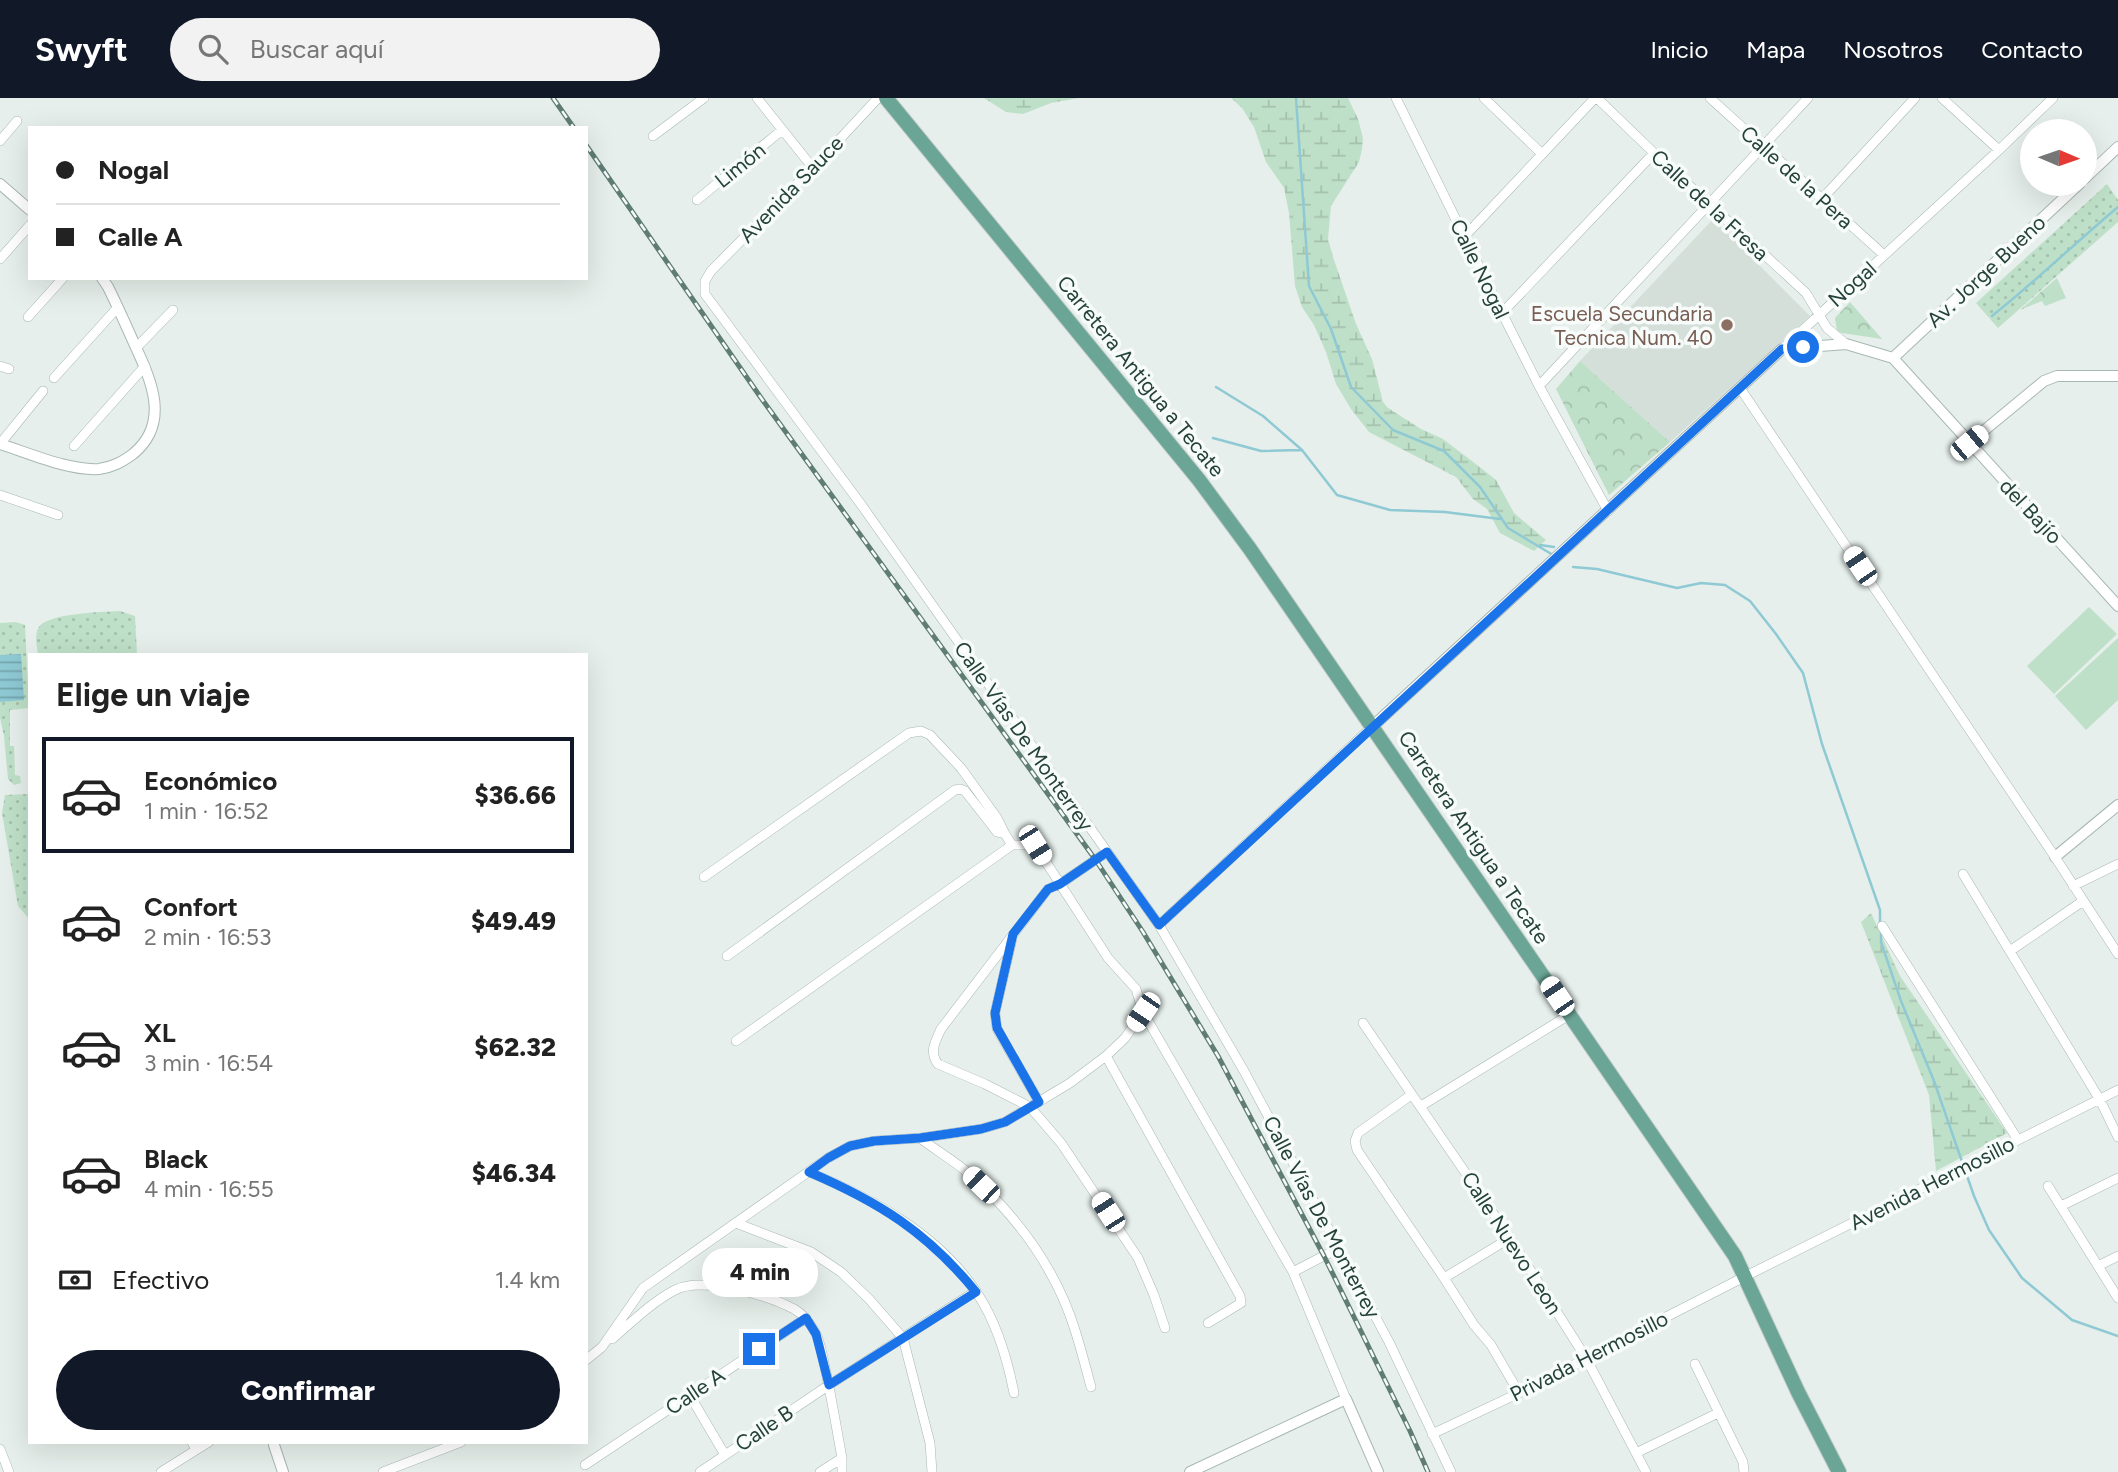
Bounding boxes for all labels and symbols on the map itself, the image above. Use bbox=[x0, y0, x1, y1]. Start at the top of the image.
north arrow bbox=[2020, 119, 2096, 196]
street label: Calle de la Pera bbox=[1736, 120, 1858, 234]
street label: Avenida Sauce bbox=[734, 130, 848, 248]
street label: Limón bbox=[710, 137, 770, 193]
street label: Calle de la Fresa bbox=[1646, 144, 1774, 266]
street label: Av. Jorge Bueno bbox=[1921, 210, 2051, 332]
street label: Calle Nogal bbox=[1445, 215, 1515, 323]
street label: Nogal bbox=[1823, 256, 1881, 312]
street label: Carretera Antigua a Tecate bbox=[1052, 270, 1230, 482]
place label: Escuela Secundaria Tecnica Num. 40 bbox=[1531, 301, 1713, 350]
marker: Escuela Secundaria Tecnica Num. 40 bbox=[1719, 317, 1735, 333]
route start bbox=[1787, 331, 1819, 363]
car bbox=[1947, 421, 1992, 465]
street label: del Bajío bbox=[1995, 473, 2067, 549]
car bbox=[1840, 543, 1881, 589]
street label: Calle Vías De Monterrey bbox=[949, 637, 1099, 835]
street label: Carretera Antigua a Tecate bbox=[1393, 726, 1555, 948]
car bbox=[1015, 822, 1056, 868]
car bbox=[1537, 973, 1578, 1019]
car bbox=[1123, 989, 1164, 1035]
street label: Calle Vías De Monterrey bbox=[1258, 1112, 1386, 1322]
street label: Avenida Hermosillo bbox=[1846, 1131, 2018, 1235]
car bbox=[959, 1163, 1004, 1207]
street label: Calle Nuevo Leon bbox=[1457, 1167, 1567, 1319]
car bbox=[1088, 1189, 1129, 1235]
callout: 4 min bbox=[701, 1248, 817, 1296]
street label: Privada Hermosillo bbox=[1506, 1305, 1672, 1407]
route end bbox=[743, 1333, 775, 1365]
street label: Calle A bbox=[661, 1362, 729, 1420]
street label: Calle B bbox=[730, 1400, 798, 1456]

